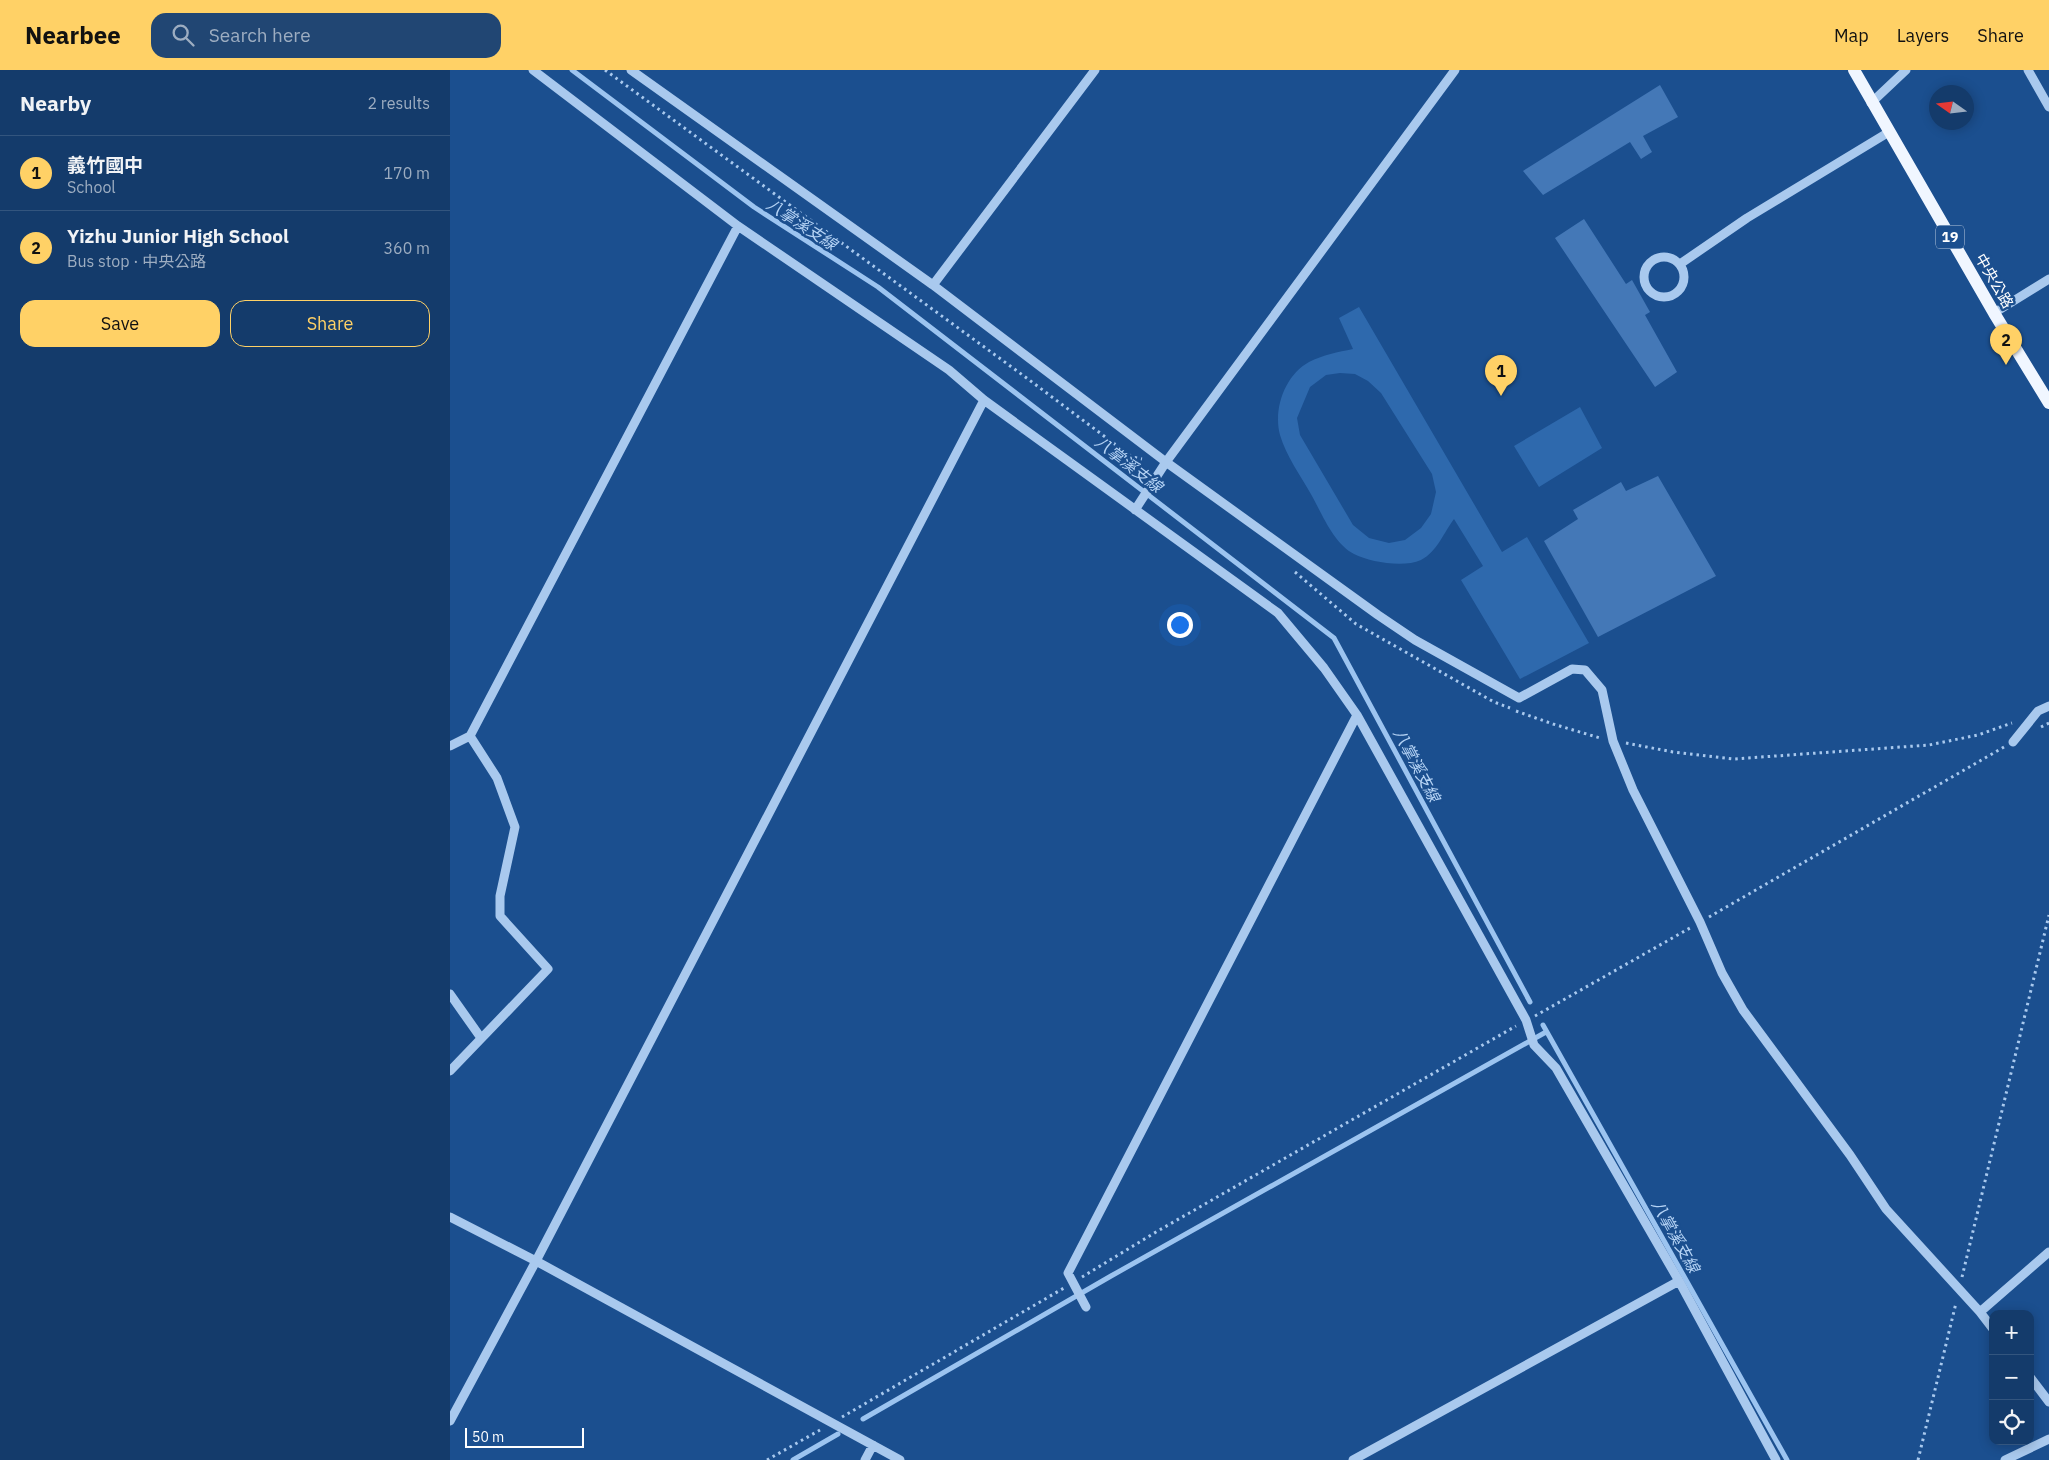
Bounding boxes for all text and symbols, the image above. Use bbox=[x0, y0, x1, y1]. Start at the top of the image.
search box bbox=[151, 13, 501, 58]
text: Nearbee bbox=[25, 19, 121, 51]
icon: search bbox=[169, 21, 197, 49]
text: Search here bbox=[209, 23, 311, 47]
text: Map bbox=[1834, 24, 1869, 47]
text: Layers bbox=[1897, 24, 1949, 47]
text: Share bbox=[1977, 24, 2024, 47]
north arrow bbox=[1929, 85, 1974, 130]
text: Nearby bbox=[20, 89, 91, 117]
text: 2 results bbox=[367, 93, 430, 113]
text: 義竹國中 bbox=[67, 153, 143, 177]
text: 1 bbox=[31, 163, 41, 183]
text: 170 m bbox=[383, 163, 430, 183]
text: School bbox=[67, 177, 116, 197]
water label: 八掌溪支線 bbox=[763, 194, 843, 255]
text: Yizhu Junior High School bbox=[67, 224, 289, 248]
road number: 19 bbox=[1936, 226, 1964, 248]
text: 2 bbox=[31, 238, 41, 258]
text: 360 m bbox=[383, 238, 430, 258]
street label: 中央公路 bbox=[1971, 250, 2018, 311]
text: Bus stop · 中央公路 bbox=[67, 251, 206, 271]
button: Save bbox=[20, 300, 220, 347]
button: Share bbox=[230, 300, 430, 347]
pin: 2 bbox=[1990, 324, 2022, 365]
pin: 1 bbox=[1485, 355, 1517, 396]
water label: 八掌溪支線 bbox=[1091, 431, 1168, 498]
your location bbox=[1167, 612, 1193, 638]
water label: 八掌溪支線 bbox=[1389, 725, 1446, 807]
water label: 八掌溪支線 bbox=[1648, 1196, 1705, 1278]
map controls bbox=[1989, 1310, 2034, 1445]
button: + bbox=[1989, 1310, 2034, 1355]
button: − bbox=[1989, 1355, 2034, 1400]
button: locate bbox=[1989, 1400, 2034, 1445]
scale bar bbox=[465, 1425, 584, 1448]
text: 50 m bbox=[472, 1428, 504, 1446]

